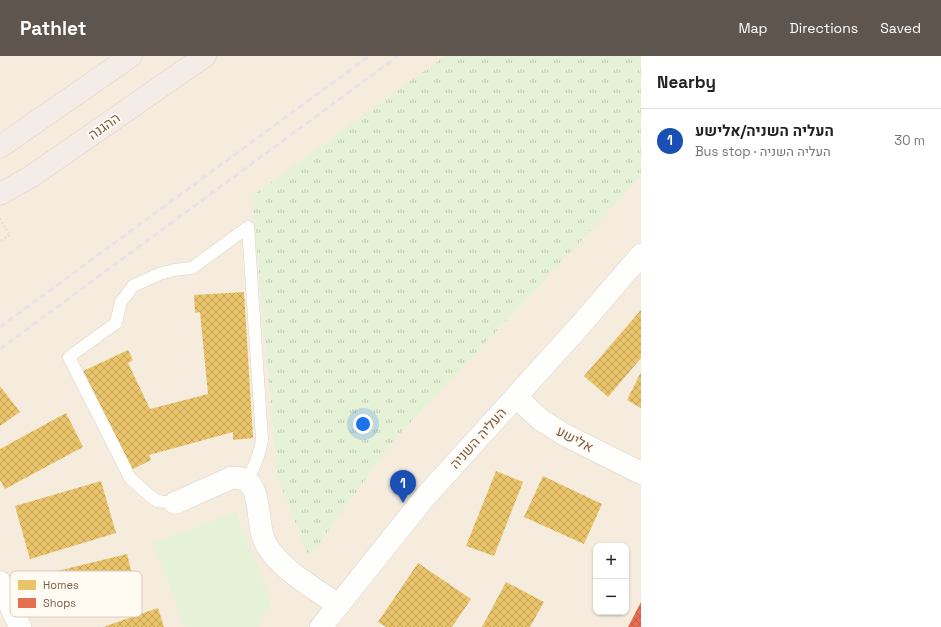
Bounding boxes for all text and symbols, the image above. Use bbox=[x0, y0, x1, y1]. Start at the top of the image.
text: Pathlet bbox=[20, 16, 86, 41]
text: Map bbox=[738, 19, 768, 37]
text: Directions bbox=[790, 19, 858, 37]
text: Saved bbox=[880, 19, 921, 37]
text: Nearby bbox=[657, 71, 716, 93]
street label: ההגנה bbox=[84, 109, 124, 143]
text: העליה השניה/אלישע bbox=[695, 121, 834, 140]
text: 1 bbox=[667, 132, 673, 149]
text: 30 m bbox=[894, 132, 925, 149]
text: Bus stop · העליה השניה bbox=[695, 143, 831, 160]
street label: העליה השניה bbox=[446, 404, 510, 472]
your location bbox=[353, 414, 373, 434]
street label: אלישע bbox=[553, 422, 597, 456]
pin: 1 bbox=[390, 470, 416, 503]
map controls bbox=[593, 543, 629, 615]
button: + bbox=[593, 543, 629, 579]
legend bbox=[10, 571, 142, 617]
text: Homes bbox=[43, 578, 79, 592]
button: − bbox=[593, 579, 629, 615]
text: Shops bbox=[43, 596, 76, 610]

